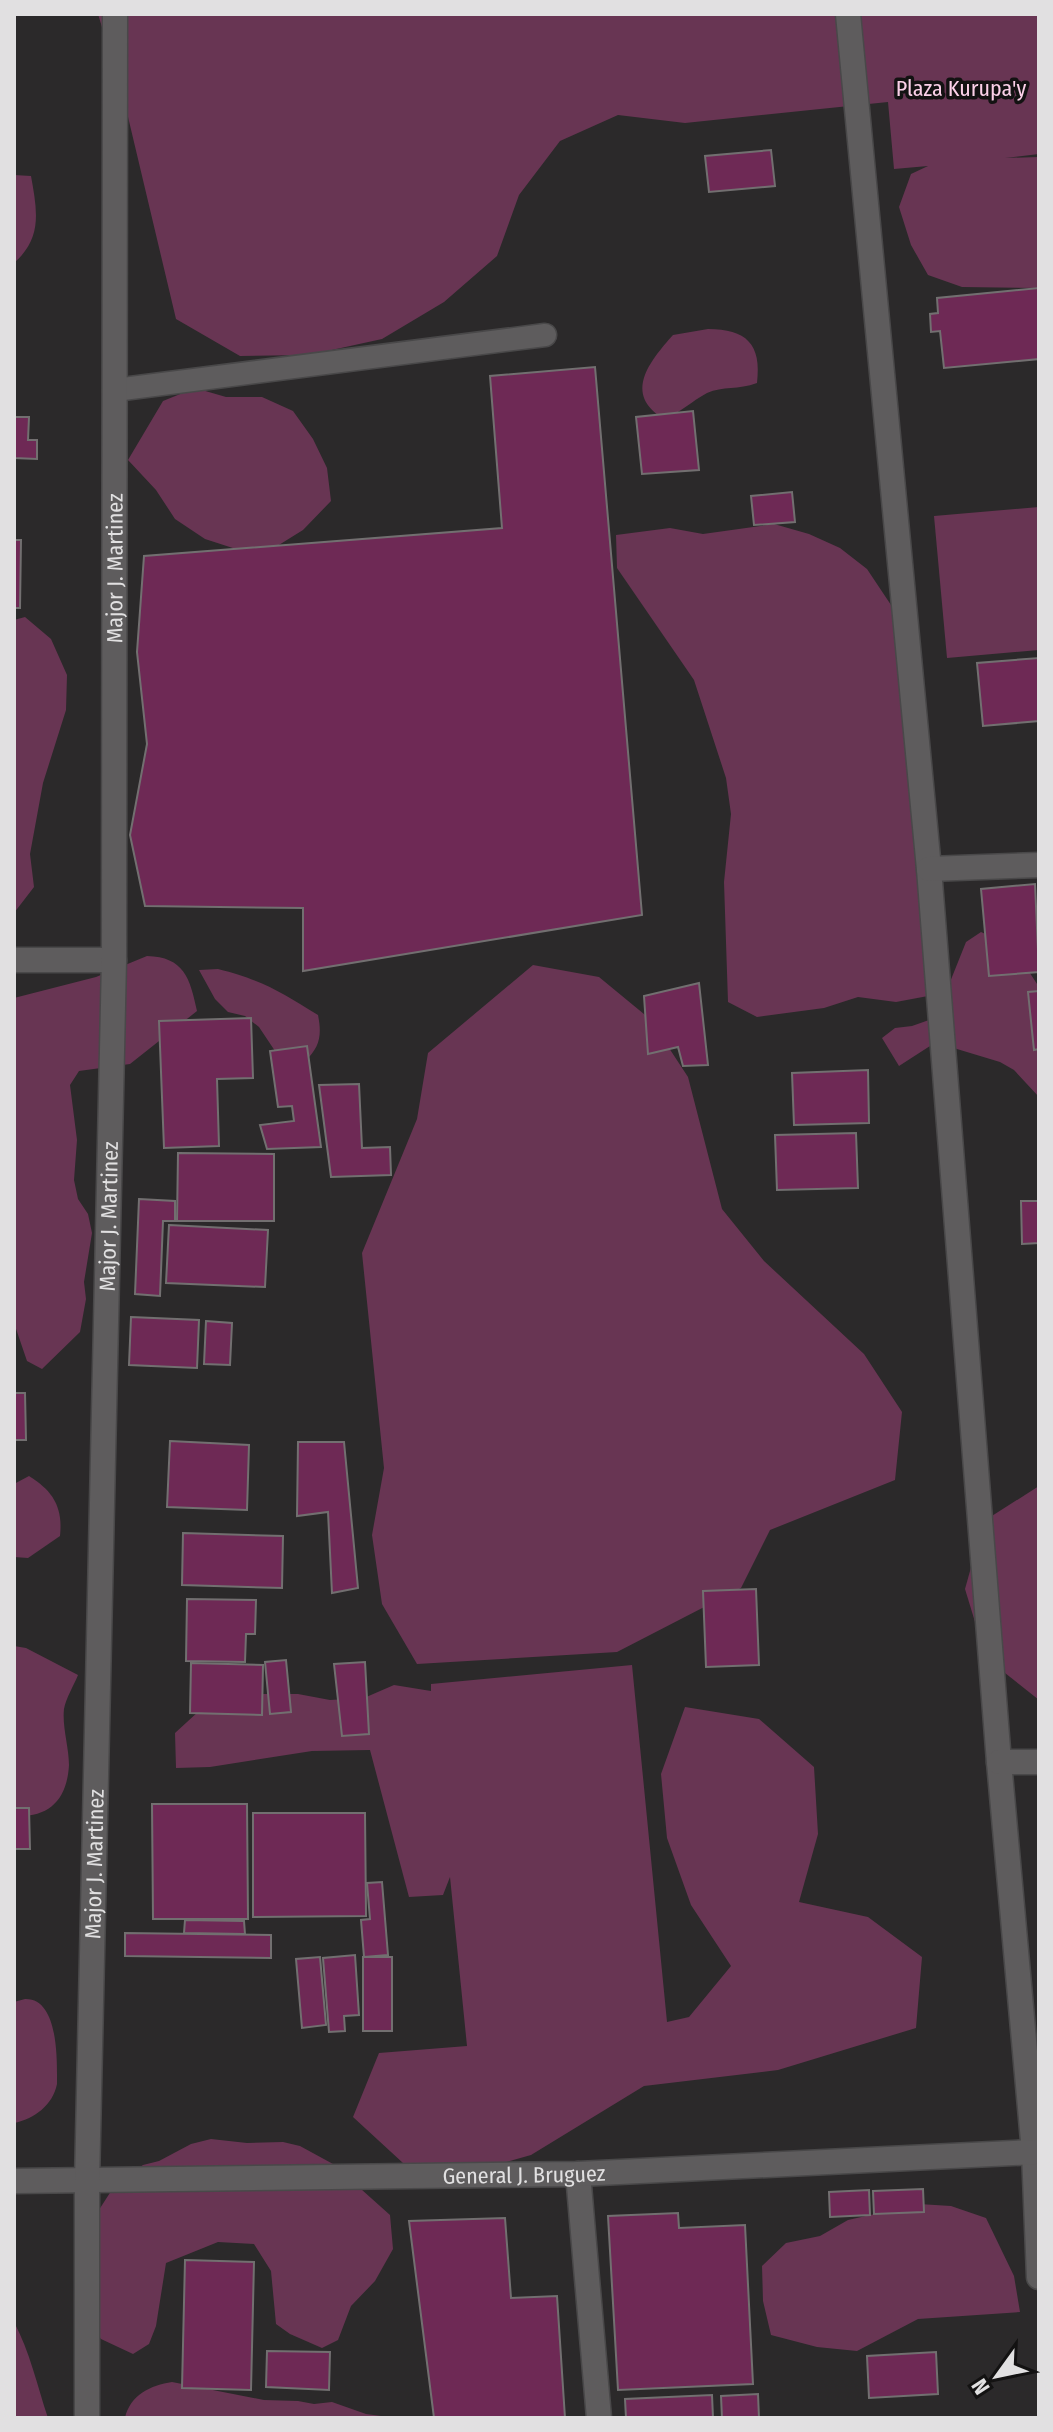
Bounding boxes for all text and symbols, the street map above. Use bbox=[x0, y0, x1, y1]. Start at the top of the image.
park label: Plaza Kurupa'y bbox=[896, 75, 1026, 102]
street label: Major J. Martinez bbox=[101, 493, 128, 643]
street label: Major J. Martinez bbox=[94, 1141, 124, 1292]
street label: Major J. Martinez bbox=[79, 1789, 110, 1939]
street label: General J. Bruguez bbox=[442, 2160, 606, 2190]
north arrow bbox=[957, 2336, 1037, 2416]
text: N bbox=[966, 2374, 996, 2400]

